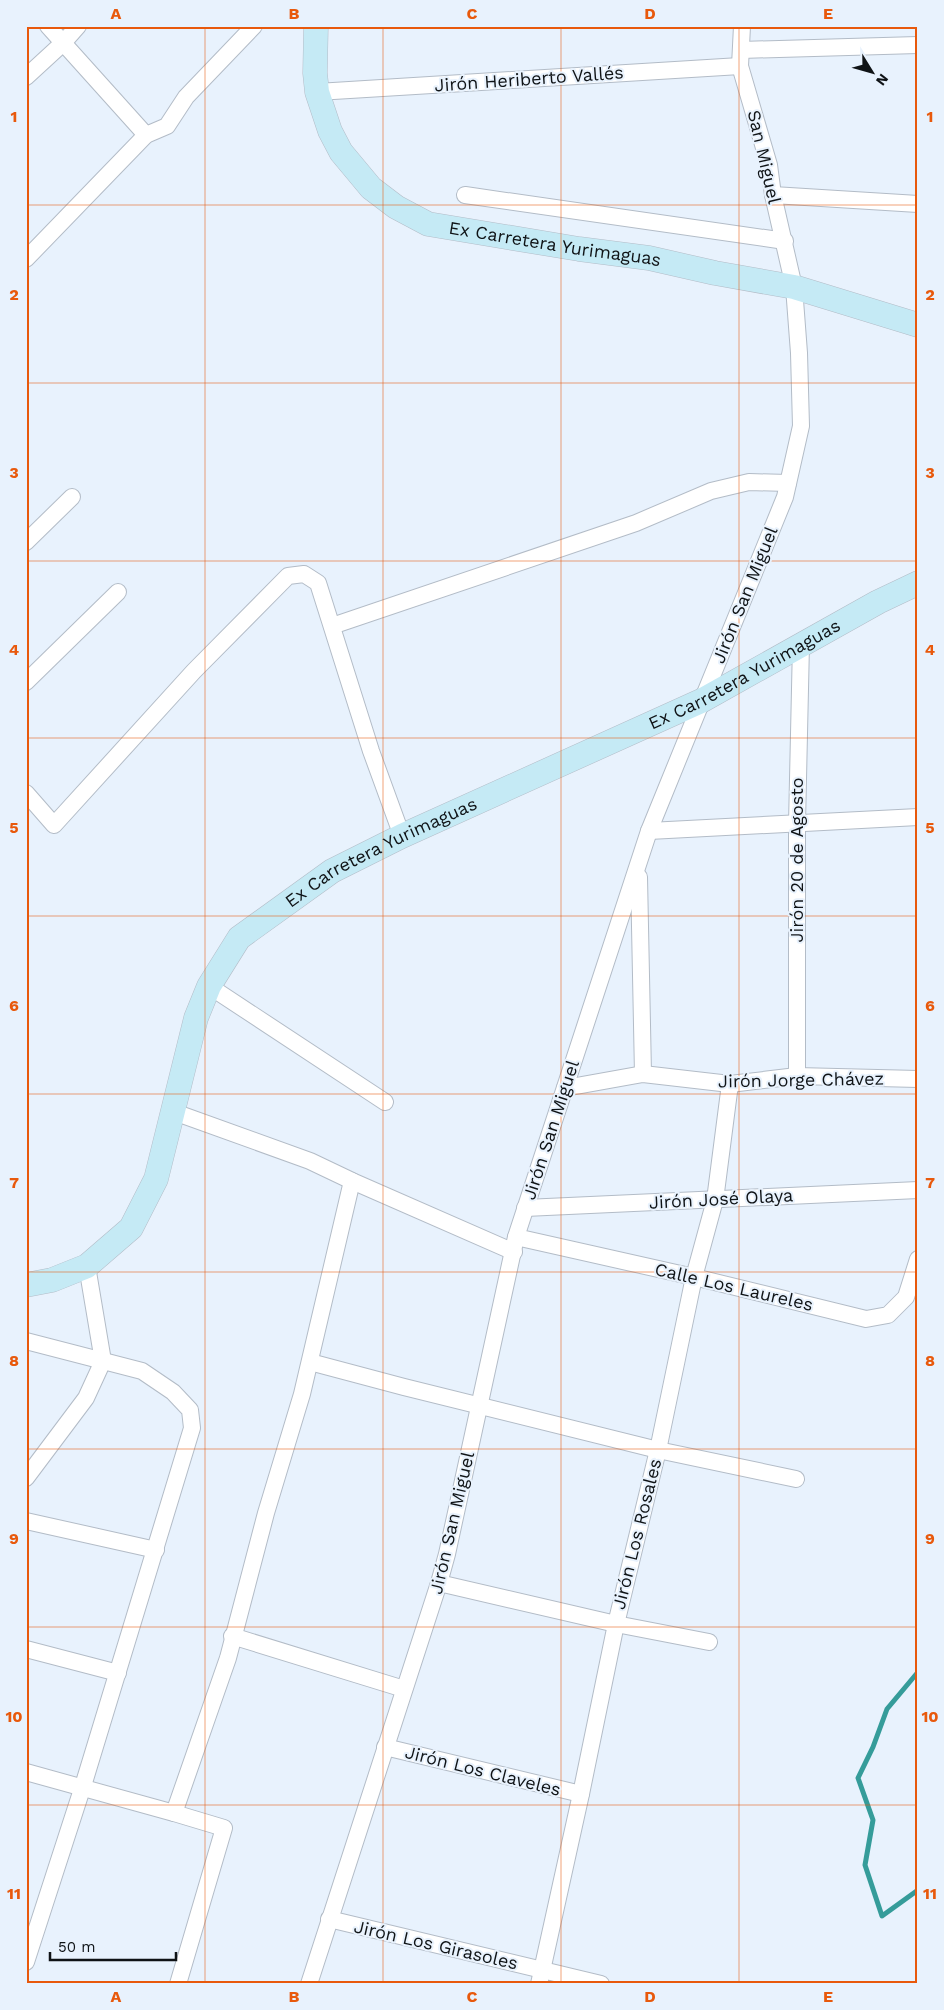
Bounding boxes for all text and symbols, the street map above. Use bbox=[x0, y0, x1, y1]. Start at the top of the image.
text: A bbox=[111, 4, 122, 23]
text: B bbox=[289, 4, 300, 23]
text: C bbox=[467, 4, 478, 23]
text: D bbox=[644, 4, 656, 23]
text: E bbox=[823, 4, 833, 23]
north arrow bbox=[846, 48, 896, 98]
street label: Jirón Heriberto Vallés bbox=[434, 61, 624, 96]
text: N bbox=[873, 71, 892, 89]
text: 1 bbox=[11, 107, 17, 126]
text: 1 bbox=[927, 107, 933, 126]
street label: San Miguel bbox=[744, 108, 786, 206]
street label: Ex Carretera Yurimaguas bbox=[447, 217, 663, 270]
text: 2 bbox=[9, 285, 19, 304]
text: 2 bbox=[925, 285, 935, 304]
text: 3 bbox=[9, 463, 19, 482]
text: 3 bbox=[925, 463, 935, 482]
street label: Jirón San Miguel bbox=[708, 523, 782, 666]
street label: Ex Carretera Yurimaguas bbox=[645, 614, 844, 733]
text: 4 bbox=[9, 640, 19, 659]
text: 4 bbox=[925, 640, 935, 659]
street label: Jirón 20 de Agosto bbox=[786, 777, 807, 943]
street label: Ex Carretera Yurimaguas bbox=[281, 793, 480, 911]
text: 5 bbox=[9, 818, 19, 837]
text: 5 bbox=[925, 818, 935, 837]
text: 6 bbox=[9, 996, 19, 1015]
text: 6 bbox=[925, 996, 935, 1015]
street label: Jirón San Miguel bbox=[518, 1057, 583, 1202]
street label: Jirón Jorge Chávez bbox=[718, 1068, 884, 1091]
text: 7 bbox=[9, 1173, 19, 1192]
text: 7 bbox=[925, 1173, 935, 1192]
street label: Jirón José Olaya bbox=[648, 1184, 794, 1213]
street label: Calle Los Laureles bbox=[653, 1258, 815, 1315]
text: 8 bbox=[9, 1351, 19, 1370]
text: 8 bbox=[925, 1351, 935, 1370]
street label: Jirón San Miguel bbox=[425, 1449, 478, 1596]
street label: Jirón Los Rosales bbox=[608, 1456, 665, 1611]
text: 9 bbox=[9, 1529, 19, 1548]
text: 9 bbox=[925, 1529, 935, 1548]
text: 10 bbox=[5, 1707, 23, 1726]
text: 10 bbox=[921, 1707, 939, 1726]
street label: Jirón Los Claveles bbox=[403, 1741, 563, 1800]
text: 11 bbox=[7, 1884, 21, 1903]
text: 11 bbox=[923, 1884, 937, 1903]
street label: Jirón Los Girasoles bbox=[352, 1915, 520, 1974]
scale bar bbox=[50, 1930, 176, 1962]
text: 50 m bbox=[58, 1938, 95, 1956]
text: A bbox=[111, 1987, 122, 2006]
text: B bbox=[289, 1987, 300, 2006]
text: C bbox=[467, 1987, 478, 2006]
text: D bbox=[644, 1987, 656, 2006]
text: E bbox=[823, 1987, 833, 2006]

